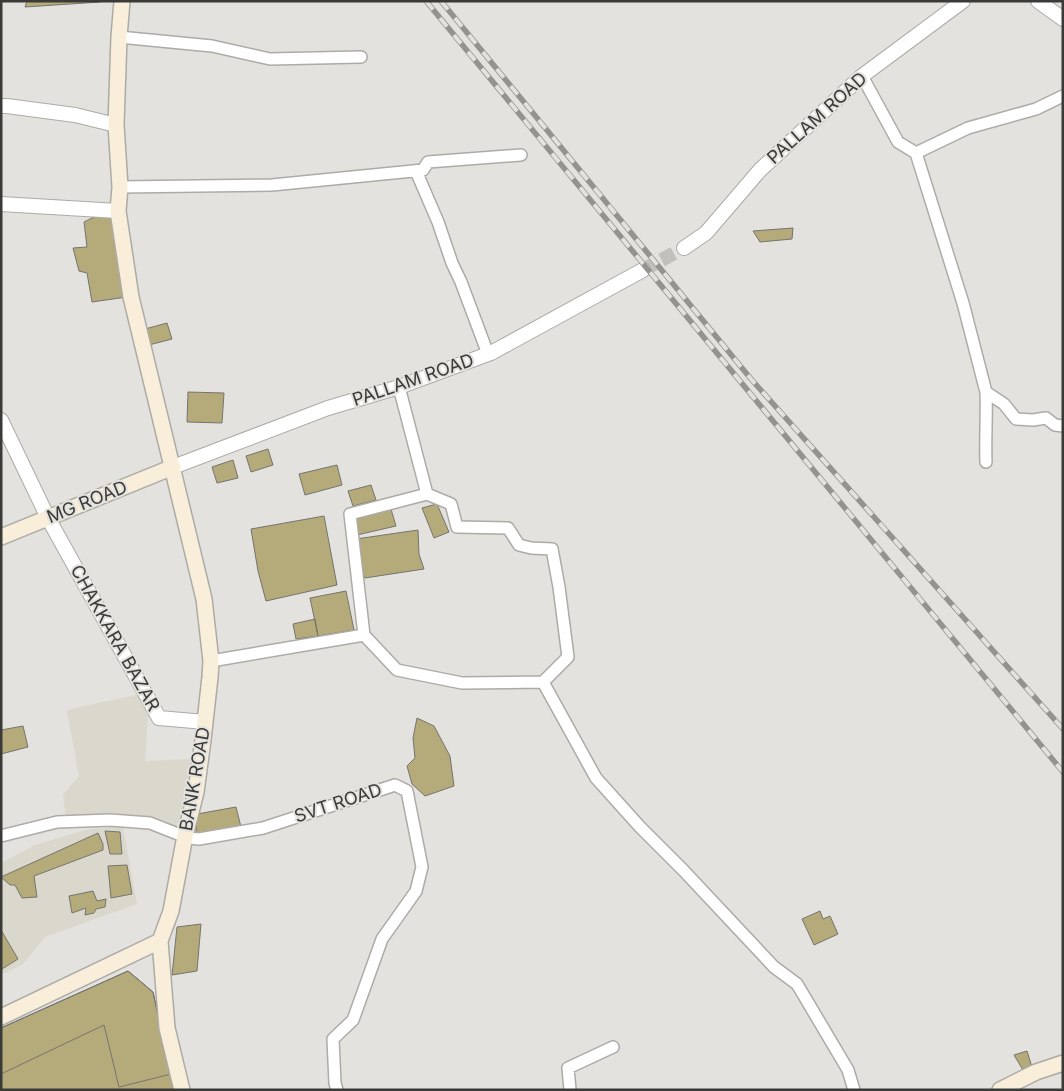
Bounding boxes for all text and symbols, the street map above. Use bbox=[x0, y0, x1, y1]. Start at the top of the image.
street label: PALLAM ROAD bbox=[763, 67, 871, 168]
street label: PALLAM ROAD bbox=[349, 349, 476, 410]
street label: MG ROAD bbox=[44, 476, 130, 527]
street label: CHAKKARA BAZAR bbox=[66, 561, 165, 715]
street label: BANK ROAD bbox=[175, 725, 214, 832]
street label: SVT ROAD bbox=[291, 779, 384, 827]

